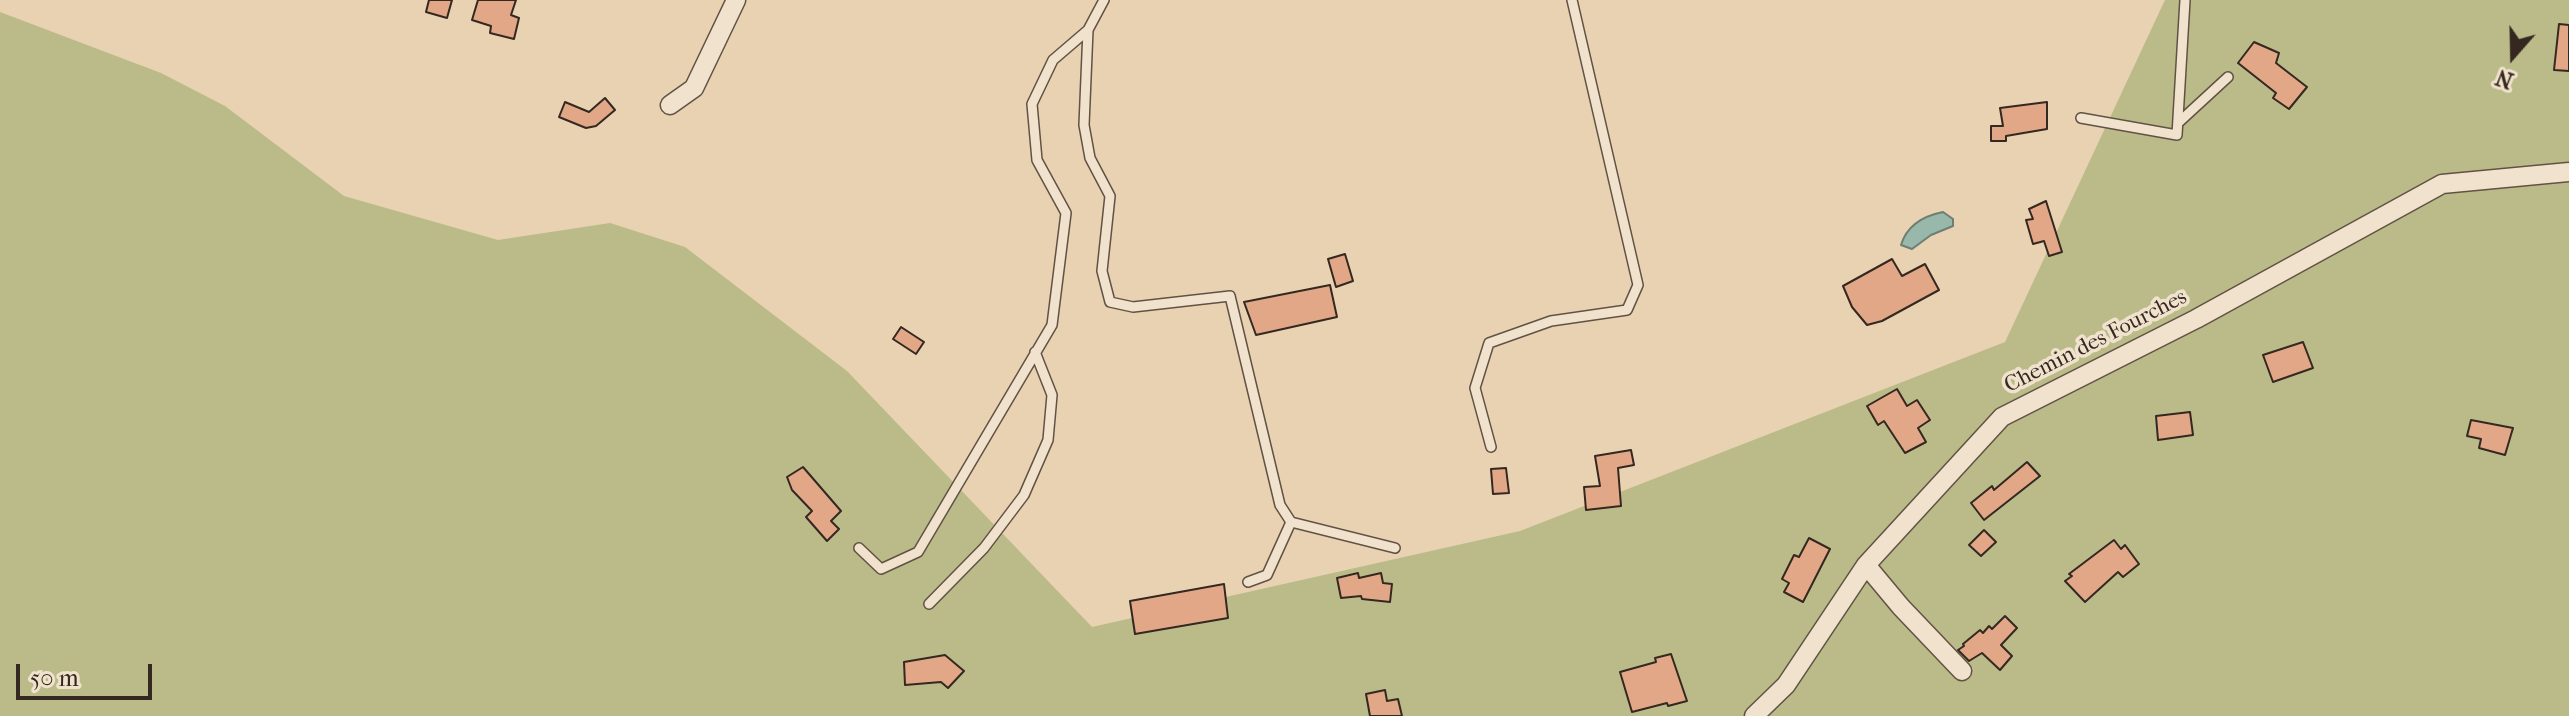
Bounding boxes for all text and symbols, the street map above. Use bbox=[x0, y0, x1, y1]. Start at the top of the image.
north arrow bbox=[2473, 16, 2553, 96]
text: N bbox=[2493, 63, 2517, 94]
street label: Chemin des Fourches bbox=[2000, 285, 2192, 399]
scale bar bbox=[20, 648, 156, 698]
text: 50 m bbox=[30, 664, 79, 692]

